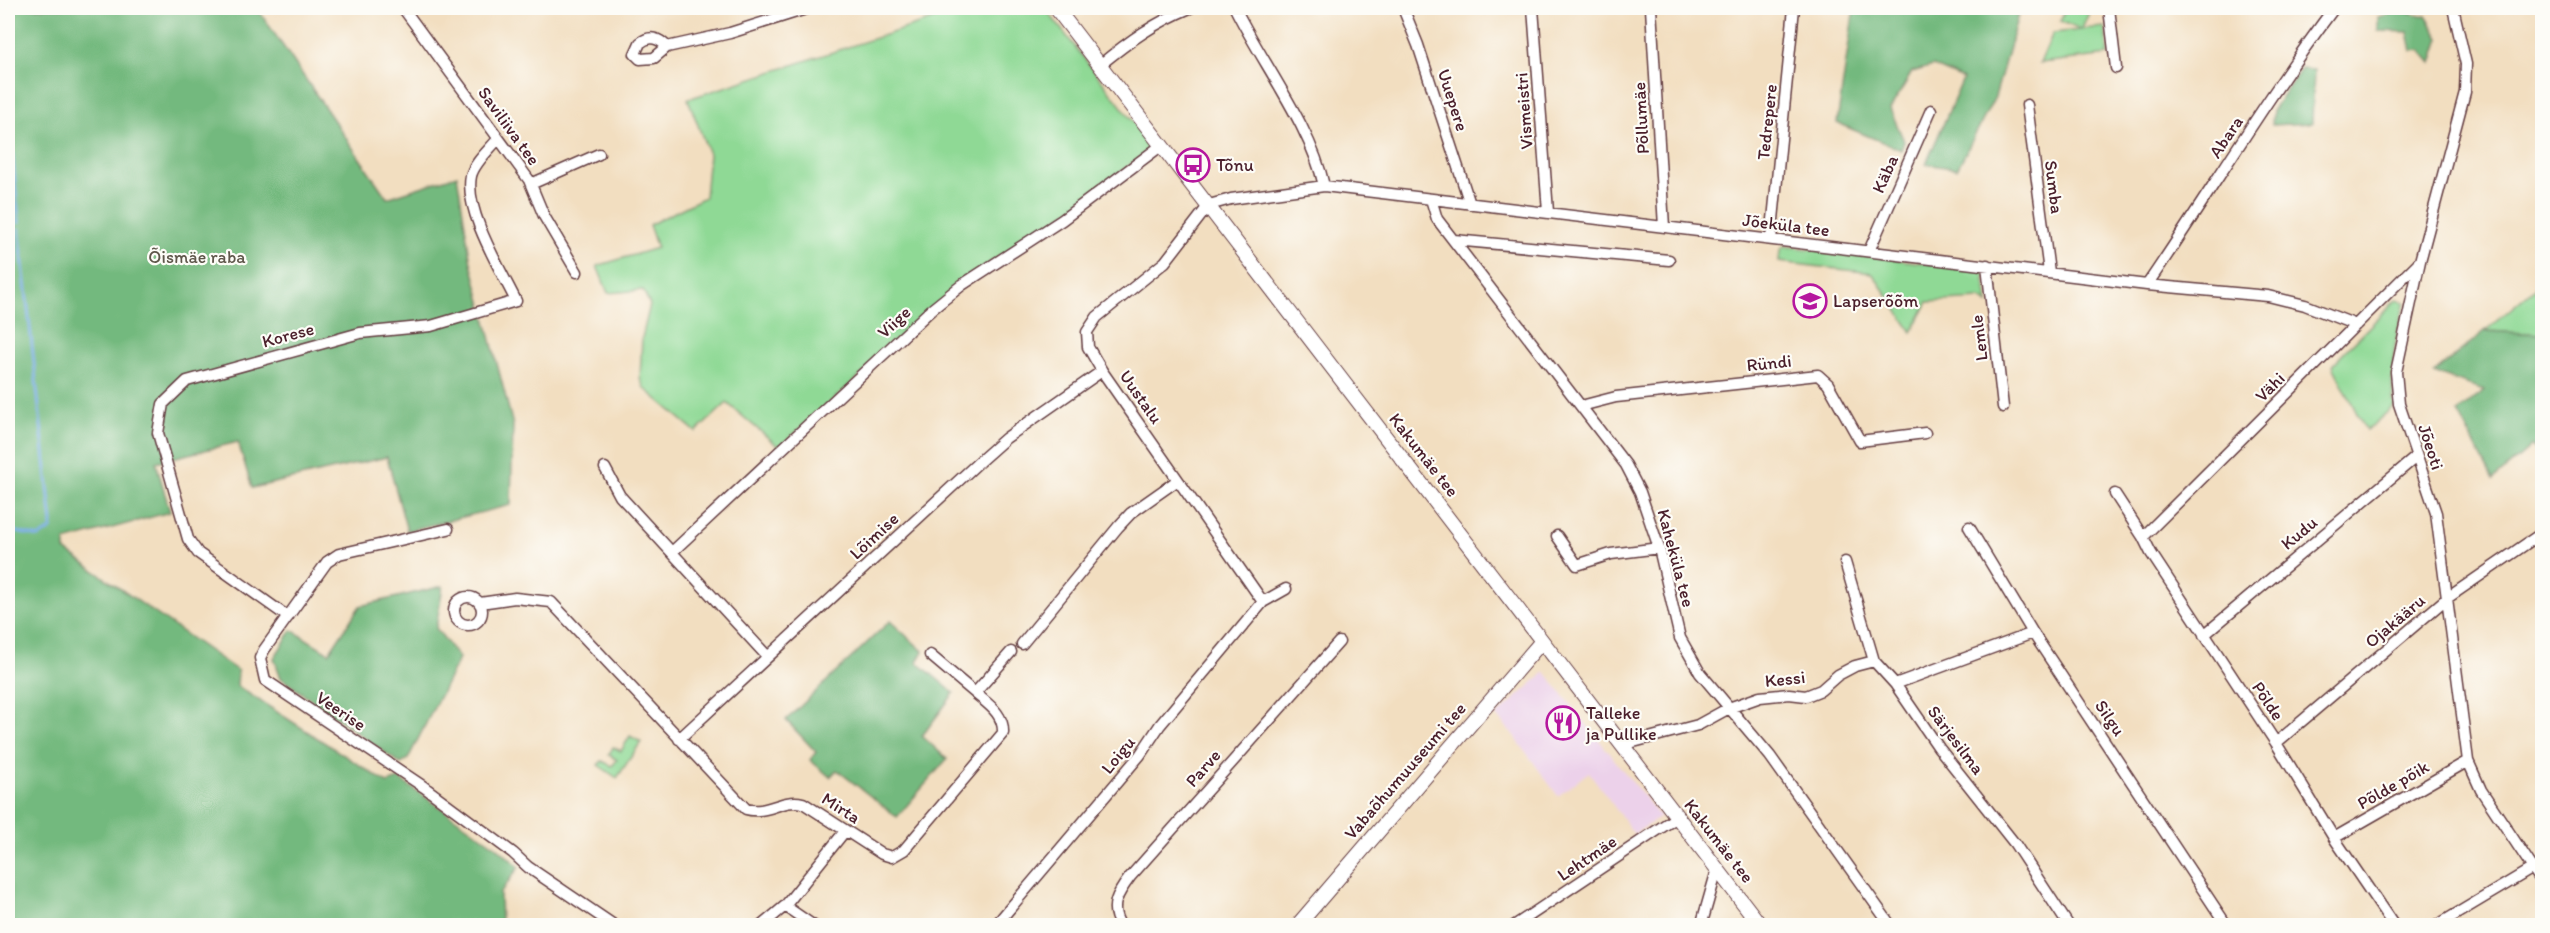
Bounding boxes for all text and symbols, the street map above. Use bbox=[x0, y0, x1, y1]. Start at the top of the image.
street label: Uuepere bbox=[1433, 66, 1473, 134]
street label: Vismeistri bbox=[1510, 72, 1538, 150]
street label: Põllumäe bbox=[1628, 81, 1654, 155]
street label: Saviliiva tee bbox=[473, 82, 545, 170]
street label: Tedrepere bbox=[1752, 83, 1782, 161]
street label: Abara bbox=[2204, 112, 2248, 162]
bus stop icon: Tõnu bbox=[1175, 147, 1211, 183]
street label: Käba bbox=[1867, 151, 1903, 197]
place label: Tõnu bbox=[1216, 154, 1254, 176]
street label: Sumba bbox=[2040, 159, 2068, 215]
street label: Jõeküla tee bbox=[1741, 209, 1831, 241]
park label: Õismäe raba bbox=[148, 246, 246, 268]
school or university icon: Lapserõõm bbox=[1792, 283, 1828, 319]
place label: Lapserõõm bbox=[1833, 290, 1918, 312]
street label: Viige bbox=[873, 301, 915, 343]
street label: Lemle bbox=[1965, 314, 1993, 362]
street label: Korese bbox=[260, 318, 316, 352]
street label: Ründi bbox=[1745, 350, 1793, 376]
street label: Uustalu bbox=[1115, 366, 1167, 428]
street label: Vähi bbox=[2250, 367, 2290, 407]
street label: Kakumäe tee bbox=[1384, 409, 1464, 501]
street label: Jõeoti bbox=[2413, 421, 2449, 473]
street label: Kaheküla tee bbox=[1652, 507, 1700, 609]
street label: Lõimise bbox=[845, 508, 903, 564]
street label: Kudu bbox=[2276, 511, 2322, 555]
street label: Ojakääru bbox=[2360, 589, 2430, 653]
street label: Kessi bbox=[1764, 666, 1806, 692]
street label: Põlde bbox=[2247, 677, 2289, 725]
street label: Veerise bbox=[312, 686, 370, 736]
street label: Silgu bbox=[2090, 696, 2130, 740]
street label: Vabaõhumuuseumi tee bbox=[1339, 698, 1471, 844]
street label: Särjesilma bbox=[1923, 701, 1990, 780]
place label: Talleke ja Pullike bbox=[1585, 702, 1656, 745]
restaurant icon: Talleke ja Pullike bbox=[1545, 705, 1581, 741]
street label: Loigu bbox=[1096, 732, 1140, 778]
street label: Parve bbox=[1181, 745, 1225, 791]
street label: Põlde põik bbox=[2353, 755, 2433, 814]
street label: Mirta bbox=[818, 787, 865, 829]
street label: Kakumäe tee bbox=[1679, 795, 1759, 887]
street label: Lehtmäe bbox=[1553, 830, 1621, 886]

